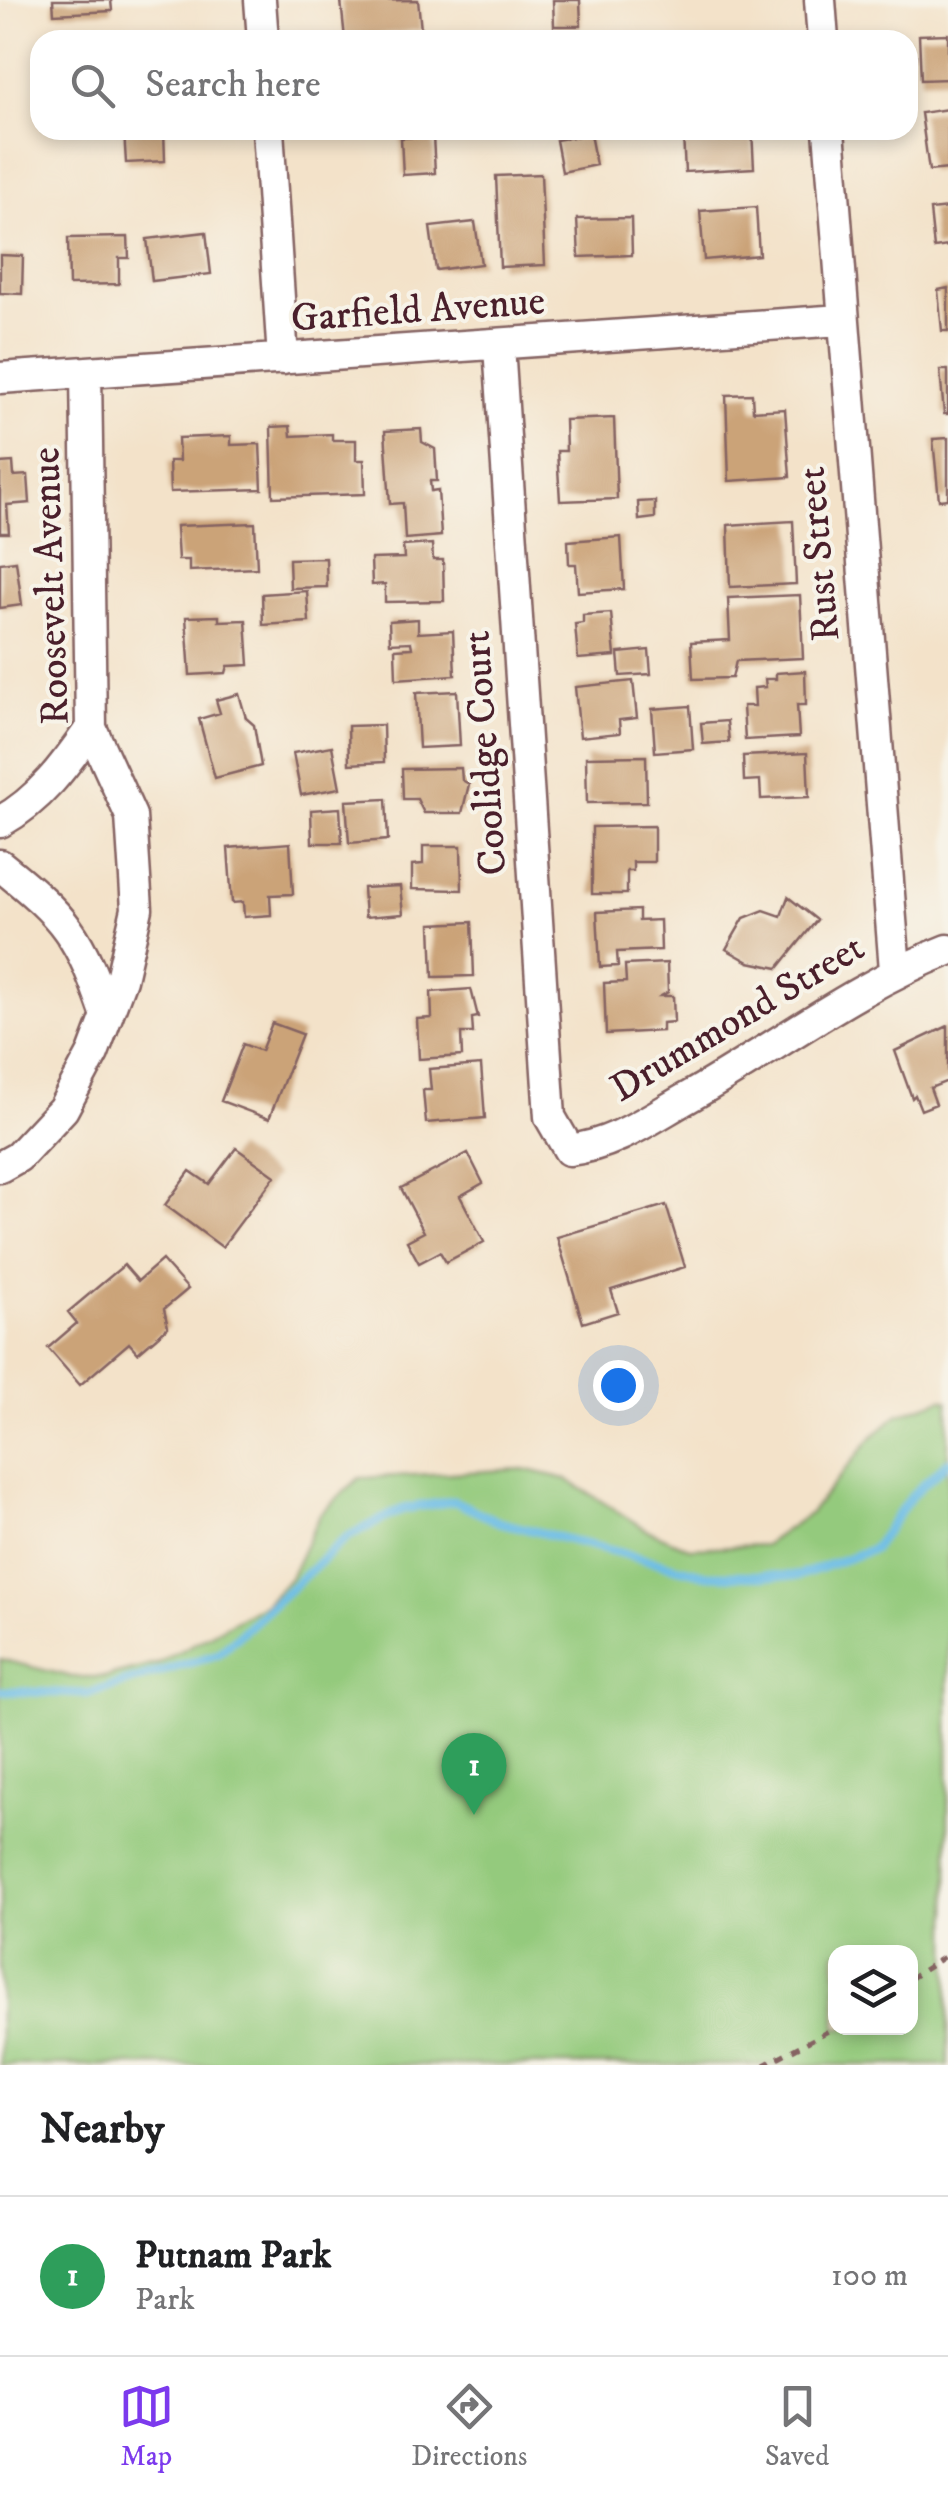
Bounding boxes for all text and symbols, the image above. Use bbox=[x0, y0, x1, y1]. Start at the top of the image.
search box bbox=[30, 30, 918, 140]
icon: search bbox=[65, 58, 120, 113]
text: Search here bbox=[145, 61, 321, 109]
street label: Garfield Avenue bbox=[289, 277, 547, 345]
street label: Roosevelt Avenue bbox=[22, 446, 82, 726]
street label: Rust Street bbox=[787, 465, 853, 643]
street label: Coolidge Court bbox=[453, 629, 519, 877]
street label: Drummond Street bbox=[602, 924, 874, 1114]
your location bbox=[593, 1360, 644, 1411]
pin: 1 bbox=[442, 1732, 506, 1815]
map controls bbox=[828, 1945, 918, 2035]
button: layers bbox=[828, 1945, 918, 2035]
text: Nearby bbox=[40, 2104, 164, 2156]
text: Putnam Park bbox=[135, 2232, 331, 2280]
text: 1 bbox=[67, 2256, 78, 2296]
text: 100 m bbox=[831, 2256, 908, 2296]
text: Park bbox=[135, 2280, 195, 2320]
tab: Map bbox=[119, 2379, 174, 2474]
tab: Directions bbox=[411, 2379, 527, 2474]
tab: Saved bbox=[765, 2379, 829, 2474]

